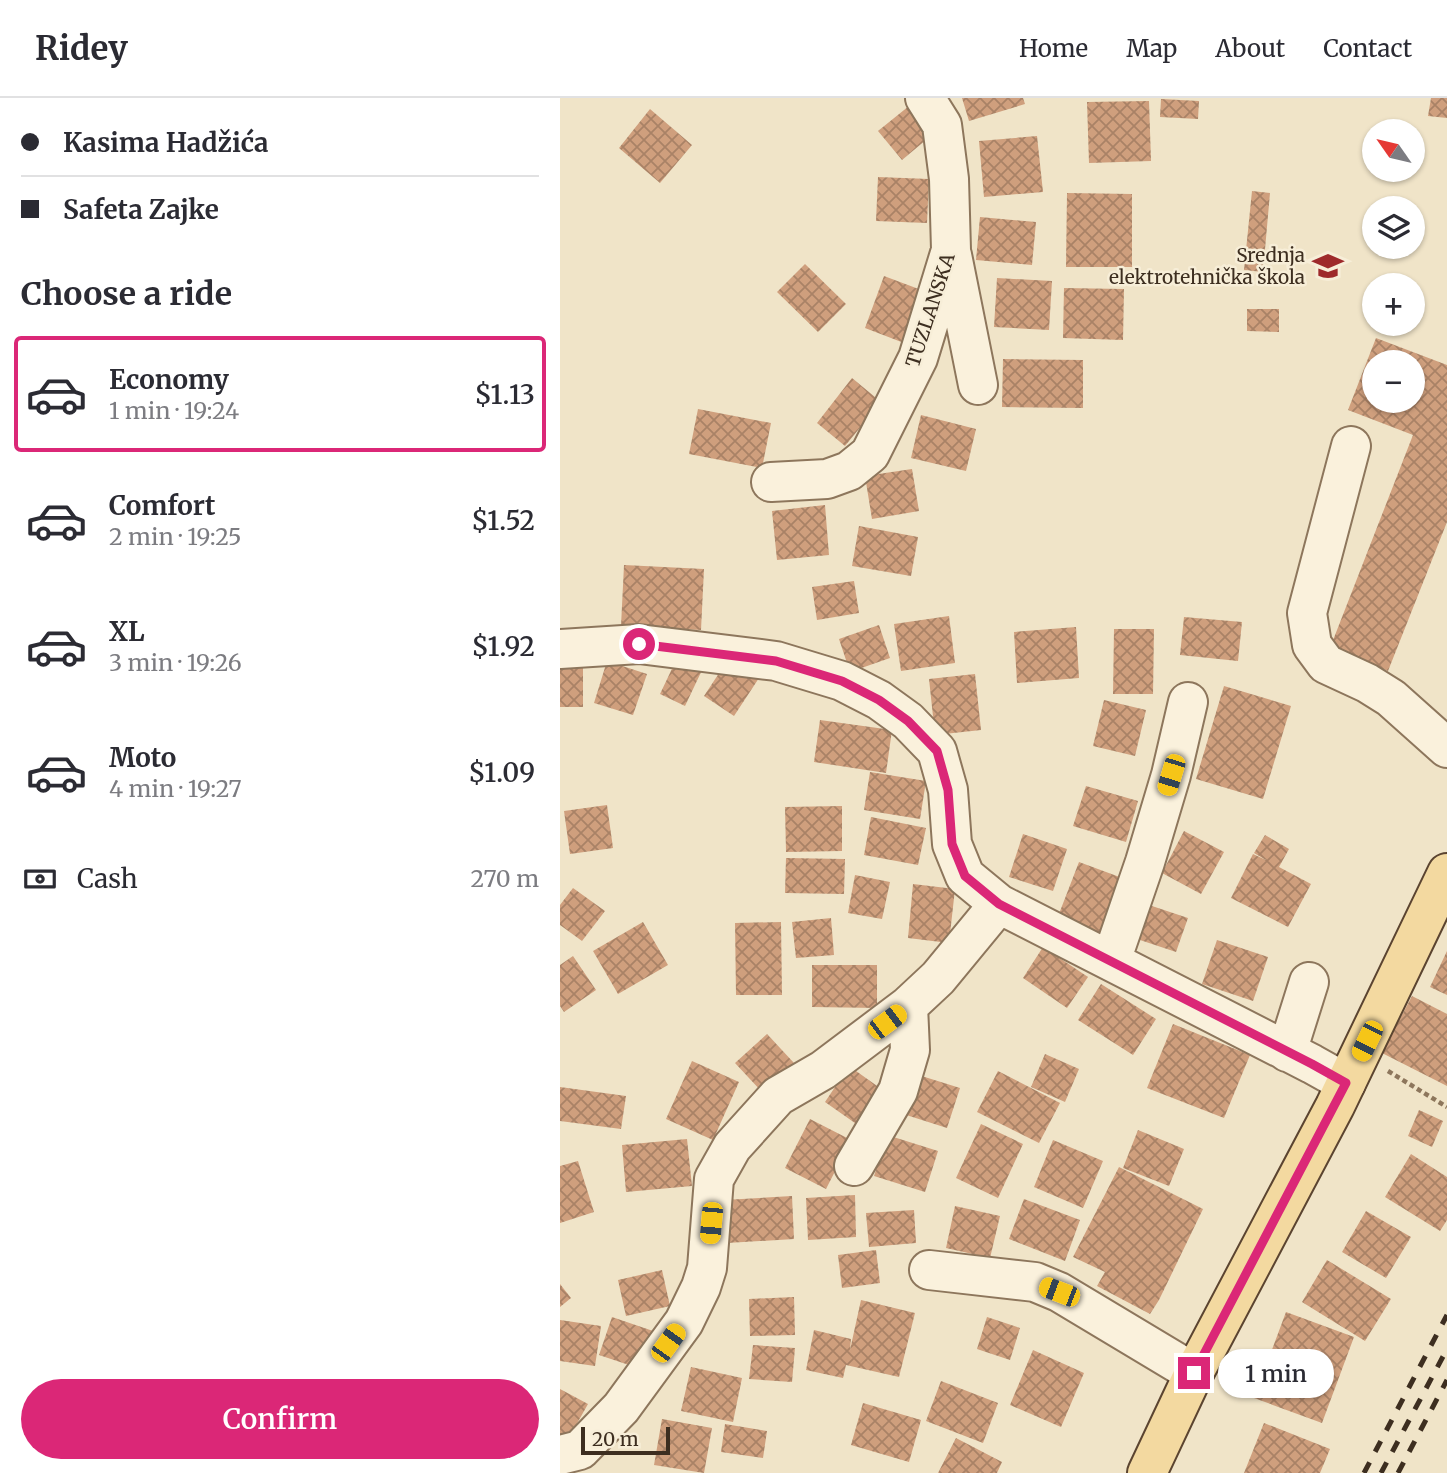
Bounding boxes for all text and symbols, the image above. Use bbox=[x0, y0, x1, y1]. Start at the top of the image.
text: Ridey bbox=[35, 28, 128, 69]
text: Home bbox=[1019, 33, 1088, 64]
text: Map bbox=[1126, 33, 1177, 64]
text: About bbox=[1215, 33, 1285, 64]
text: Contact bbox=[1323, 33, 1412, 64]
north arrow bbox=[1362, 119, 1424, 182]
map controls bbox=[1362, 119, 1425, 413]
text: Kasima Hadžića bbox=[63, 126, 268, 159]
text: Safeta Zajke bbox=[63, 193, 219, 226]
button: layers bbox=[1362, 196, 1425, 259]
place label: Srednja elektrotehnička škola bbox=[1109, 243, 1305, 289]
street label: TUZLANSKA bbox=[900, 249, 960, 370]
school or university icon: Srednja elektrotehnička škola bbox=[1311, 249, 1345, 283]
button: + bbox=[1362, 273, 1425, 336]
text: Choose a ride bbox=[21, 274, 232, 314]
button: − bbox=[1362, 350, 1425, 413]
icon: car bbox=[25, 363, 88, 426]
text: Economy bbox=[109, 363, 229, 396]
text: $1.13 bbox=[475, 378, 535, 411]
text: 1 min · 19:24 bbox=[109, 396, 239, 425]
icon: car bbox=[25, 489, 88, 552]
text: Comfort bbox=[109, 489, 215, 522]
text: $1.52 bbox=[471, 504, 535, 537]
text: 2 min · 19:25 bbox=[109, 522, 241, 551]
icon: car bbox=[25, 615, 88, 678]
text: XL bbox=[109, 615, 145, 648]
route start bbox=[623, 628, 655, 660]
text: $1.92 bbox=[472, 630, 535, 663]
text: 3 min · 19:26 bbox=[109, 648, 242, 677]
icon: car bbox=[25, 741, 88, 804]
text: Moto bbox=[109, 741, 176, 774]
car bbox=[1155, 752, 1188, 798]
text: $1.09 bbox=[468, 756, 535, 789]
text: 4 min · 19:27 bbox=[109, 774, 242, 803]
icon: cash bbox=[21, 860, 59, 898]
text: Cash bbox=[77, 862, 138, 895]
text: 270 m bbox=[471, 864, 539, 893]
car bbox=[864, 1001, 911, 1043]
car bbox=[1349, 1018, 1386, 1064]
car bbox=[699, 1201, 724, 1245]
car bbox=[1036, 1275, 1083, 1309]
car bbox=[648, 1320, 689, 1366]
callout: 1 min bbox=[1218, 1348, 1334, 1398]
route end bbox=[1178, 1357, 1210, 1389]
text: 1 min bbox=[1245, 1359, 1307, 1388]
button: Confirm bbox=[21, 1379, 539, 1459]
scale bar bbox=[581, 1424, 670, 1456]
text: 20 m bbox=[592, 1427, 639, 1451]

